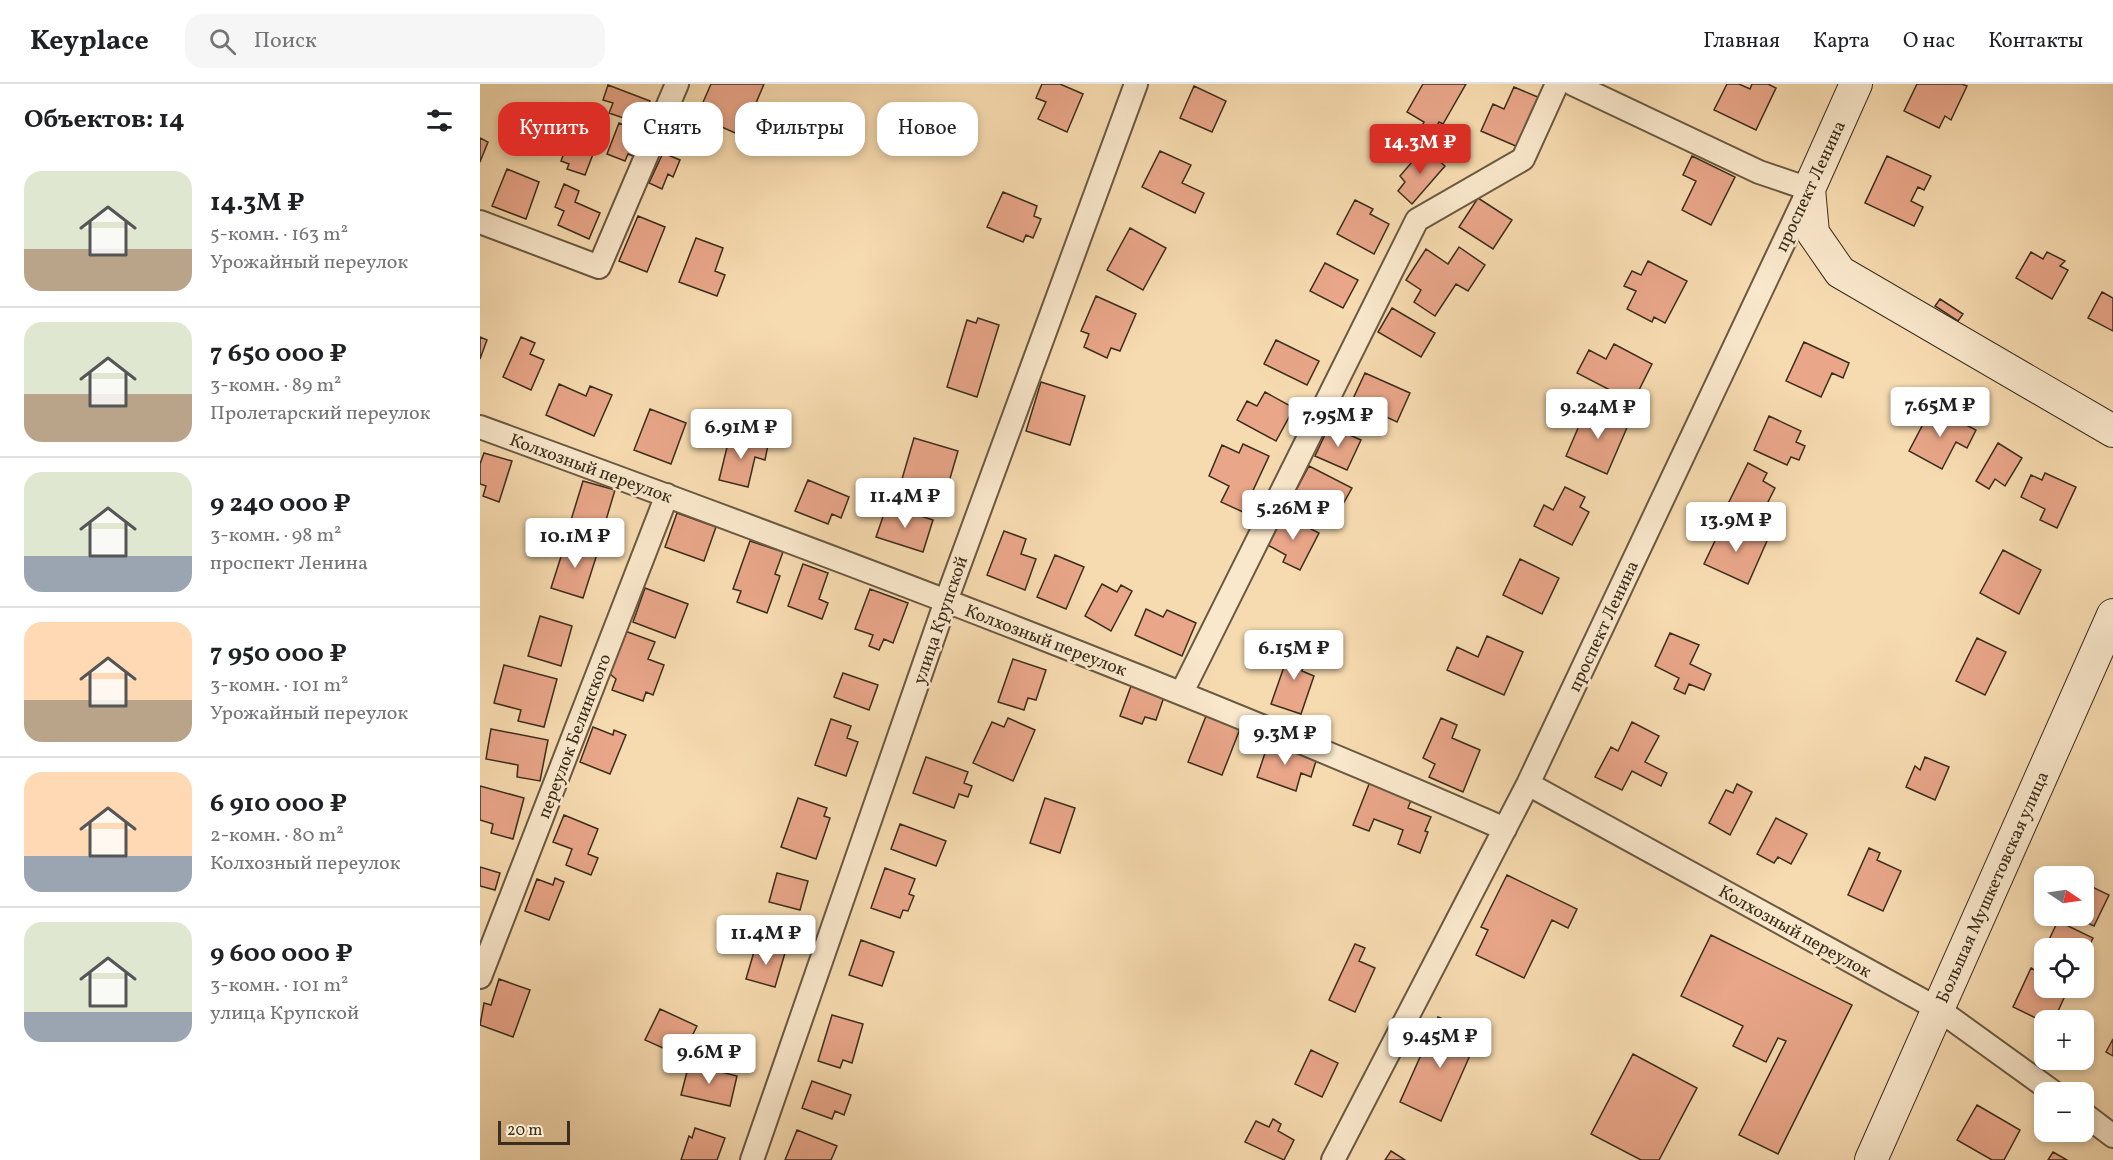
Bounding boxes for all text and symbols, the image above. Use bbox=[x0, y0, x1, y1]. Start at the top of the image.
search box bbox=[185, 14, 605, 68]
text: Keyplace bbox=[30, 22, 149, 61]
icon: search bbox=[206, 25, 239, 58]
text: Поиск bbox=[254, 26, 317, 57]
text: Главная bbox=[1703, 27, 1780, 56]
text: Карта bbox=[1813, 27, 1870, 56]
text: О нас bbox=[1903, 27, 1955, 56]
text: Контакты bbox=[1988, 27, 2083, 56]
text: Объектов: 14 bbox=[24, 102, 185, 138]
chip: Купить bbox=[498, 102, 610, 156]
chip: Снять bbox=[622, 102, 723, 156]
chip: Фильтры bbox=[735, 102, 865, 156]
chip: Новое bbox=[877, 102, 978, 156]
icon: filters bbox=[423, 104, 456, 137]
street label: проспект Ленина bbox=[1770, 117, 1853, 256]
pin: 14.3M ₽ bbox=[1365, 124, 1475, 175]
text: 14.3M ₽ bbox=[1384, 129, 1456, 157]
text: 14.3M ₽ bbox=[210, 185, 305, 221]
icon: home bbox=[72, 195, 144, 267]
text: 5-комн. · 163 m² bbox=[210, 221, 348, 249]
text: Урожайный переулок bbox=[210, 249, 408, 277]
text: 7 650 000 ₽ bbox=[210, 336, 347, 372]
icon: home bbox=[72, 346, 144, 418]
text: 3-комн. · 89 m² bbox=[210, 372, 342, 400]
pin: 7.65M ₽ bbox=[1885, 387, 1995, 438]
pin: 9.24M ₽ bbox=[1543, 389, 1653, 440]
text: 7.65M ₽ bbox=[1905, 392, 1975, 420]
text: 9.24M ₽ bbox=[1560, 394, 1636, 422]
pin: 7.95M ₽ bbox=[1283, 397, 1393, 448]
text: Пролетарский переулок bbox=[210, 400, 430, 428]
text: 7.95M ₽ bbox=[1303, 402, 1373, 430]
pin: 6.91M ₽ bbox=[686, 409, 796, 460]
text: 6.91M ₽ bbox=[705, 414, 777, 442]
street label: Колхозный переулок bbox=[506, 428, 676, 511]
pin: 11.4M ₽ bbox=[850, 478, 960, 529]
text: 11.4M ₽ bbox=[870, 483, 940, 511]
text: 9 240 000 ₽ bbox=[210, 486, 351, 522]
pin: 5.26M ₽ bbox=[1238, 490, 1348, 541]
text: 5.26M ₽ bbox=[1256, 495, 1330, 523]
icon: home bbox=[72, 496, 144, 568]
pin: 13.9M ₽ bbox=[1681, 502, 1791, 553]
text: 13.9M ₽ bbox=[1700, 507, 1772, 535]
pin: 10.1M ₽ bbox=[520, 518, 630, 569]
text: 3-комн. · 98 m² bbox=[210, 522, 342, 550]
text: 10.1M ₽ bbox=[539, 523, 611, 551]
text: проспект Ленина bbox=[210, 550, 368, 578]
street label: улица Крупской bbox=[908, 553, 975, 688]
street label: проспект Ленина bbox=[1563, 557, 1646, 696]
street label: Колхозный переулок bbox=[961, 599, 1130, 684]
pin: 6.15M ₽ bbox=[1239, 630, 1349, 681]
text: 6.15M ₽ bbox=[1258, 635, 1330, 663]
text: 7 950 000 ₽ bbox=[210, 636, 347, 672]
icon: home bbox=[72, 646, 144, 718]
street label: переулок Белинского bbox=[532, 650, 618, 823]
text: 3-комн. · 101 m² bbox=[210, 672, 349, 700]
text: Урожайный переулок bbox=[210, 700, 408, 728]
pin: 9.3M ₽ bbox=[1236, 715, 1334, 766]
text: 9.3M ₽ bbox=[1253, 720, 1317, 748]
street label: Большая Мушкетовская улица bbox=[1931, 768, 2056, 1007]
text: 6 910 000 ₽ bbox=[210, 786, 347, 822]
icon: home bbox=[72, 796, 144, 868]
text: 2-комн. · 80 m² bbox=[210, 822, 344, 850]
text: Колхозный переулок bbox=[210, 850, 400, 878]
north arrow bbox=[2034, 866, 2094, 926]
map controls bbox=[2034, 866, 2094, 1142]
street label: Колхозный переулок bbox=[1713, 880, 1876, 985]
pin: 11.4M ₽ bbox=[711, 915, 821, 966]
text: 11.4M ₽ bbox=[731, 920, 801, 948]
text: 9 600 000 ₽ bbox=[210, 936, 353, 972]
button: locate bbox=[2034, 938, 2094, 998]
icon: home bbox=[72, 946, 144, 1018]
text: 3-комн. · 101 m² bbox=[210, 972, 349, 1000]
text: улица Крупской bbox=[210, 1000, 359, 1028]
button: + bbox=[2034, 1010, 2094, 1070]
pin: 9.45M ₽ bbox=[1385, 1018, 1495, 1069]
text: 9.45M ₽ bbox=[1402, 1023, 1478, 1051]
pin: 9.6M ₽ bbox=[660, 1034, 758, 1085]
text: 9.6M ₽ bbox=[677, 1039, 741, 1067]
button: − bbox=[2034, 1082, 2094, 1142]
scale bar bbox=[498, 1118, 570, 1146]
text: 20 m bbox=[507, 1120, 542, 1142]

